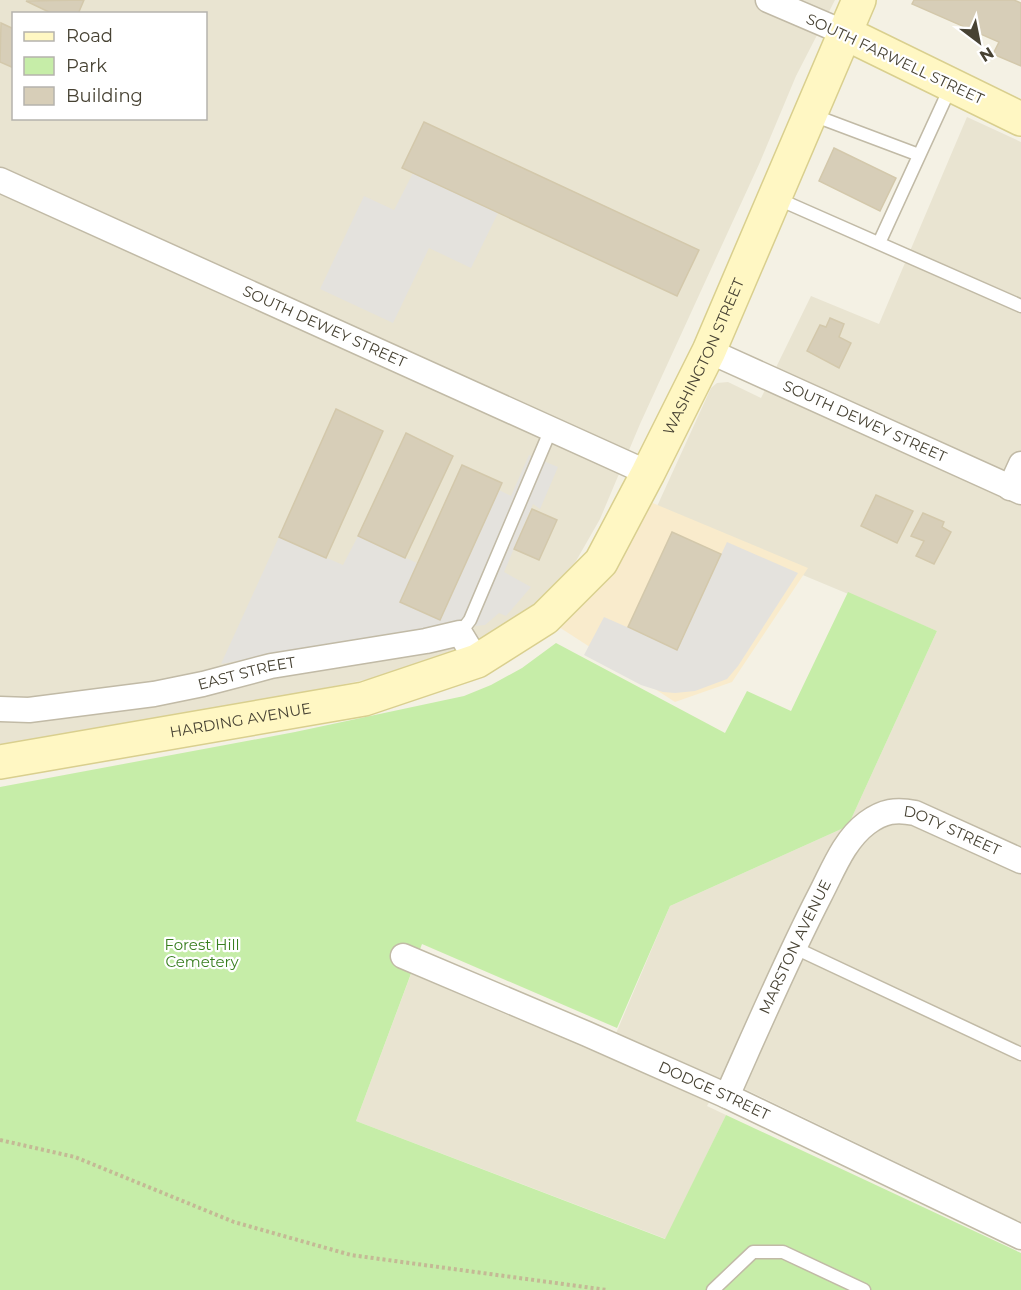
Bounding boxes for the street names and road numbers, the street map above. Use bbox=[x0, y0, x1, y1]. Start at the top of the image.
street label: SOUTH FARWELL STREET bbox=[803, 9, 988, 108]
street label: WASHINGTON STREET bbox=[659, 275, 748, 438]
street label: SOUTH DEWEY STREET bbox=[240, 281, 410, 372]
street label: SOUTH DEWEY STREET bbox=[780, 376, 950, 466]
street label: EAST STREET bbox=[196, 652, 297, 694]
street label: HARDING AVENUE bbox=[168, 698, 312, 741]
street label: DOTY STREET bbox=[902, 801, 1004, 860]
street label: MARSTON AVENUE bbox=[755, 876, 835, 1017]
street label: DODGE STREET bbox=[656, 1057, 773, 1124]

